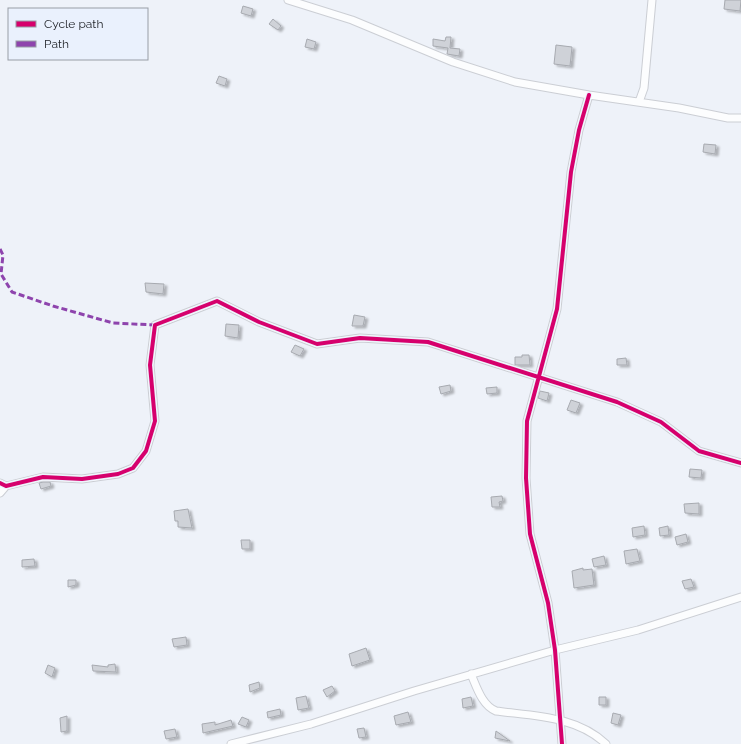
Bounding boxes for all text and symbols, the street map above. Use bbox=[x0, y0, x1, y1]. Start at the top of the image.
legend bbox=[8, 8, 148, 60]
text: Cycle path bbox=[44, 17, 103, 31]
text: Path bbox=[44, 37, 69, 51]

